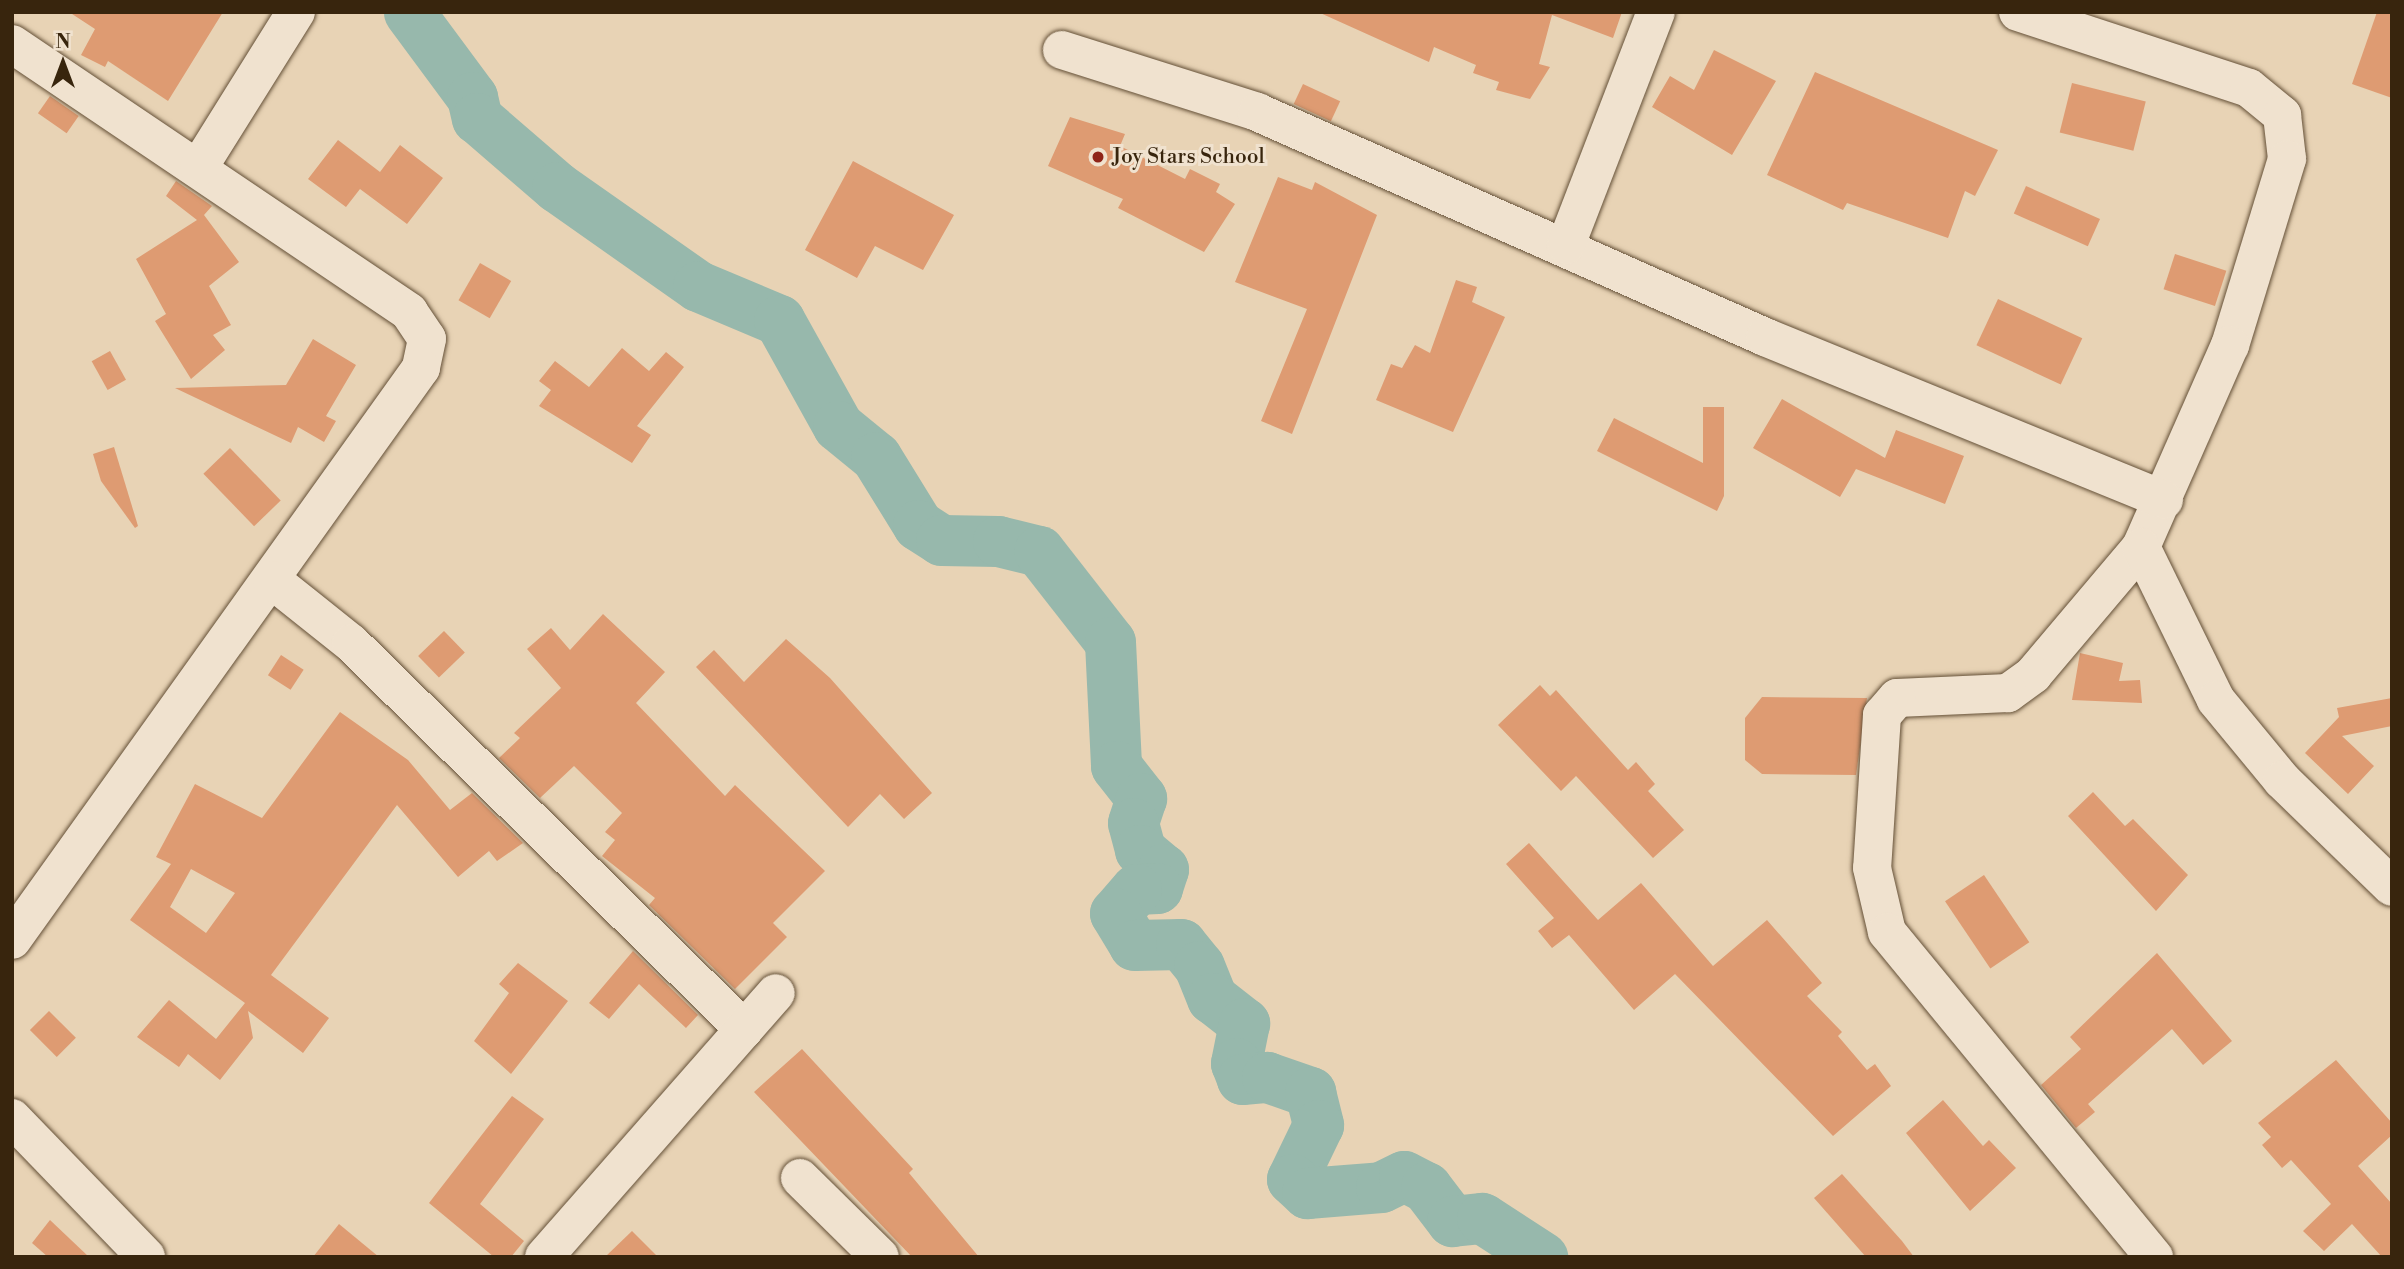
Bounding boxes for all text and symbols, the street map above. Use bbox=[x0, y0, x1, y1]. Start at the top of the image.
north arrow bbox=[28, 28, 98, 98]
text: N bbox=[55, 30, 71, 54]
place label: Joy Stars School bbox=[1112, 144, 1265, 170]
marker: Joy Stars School bbox=[1090, 149, 1106, 165]

